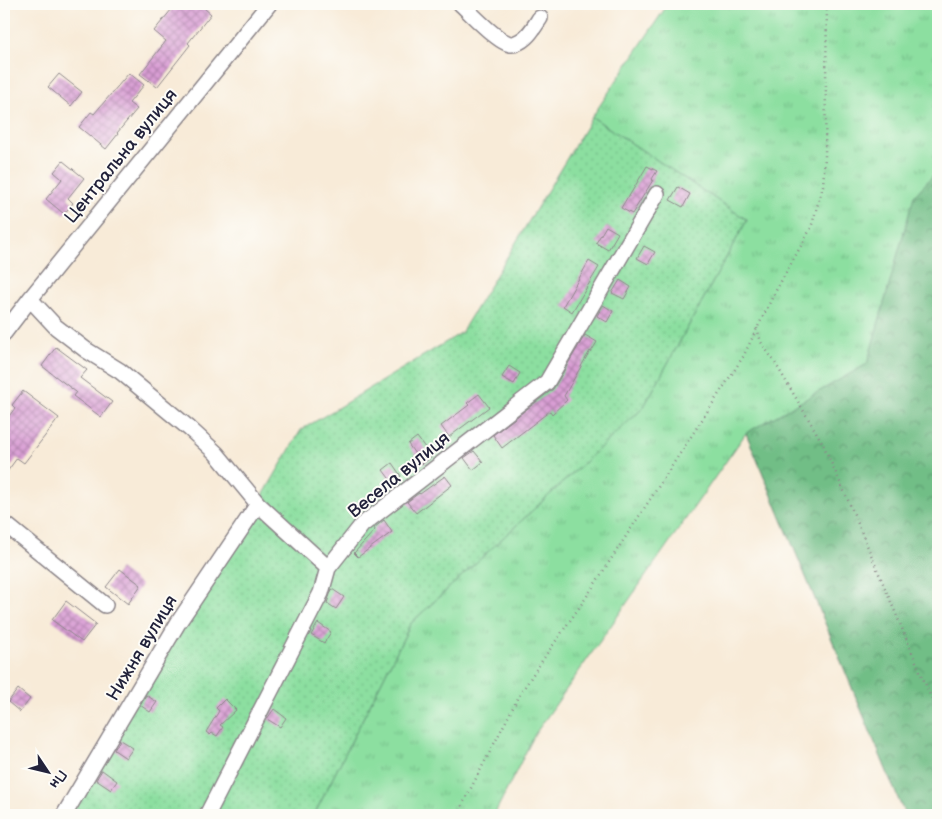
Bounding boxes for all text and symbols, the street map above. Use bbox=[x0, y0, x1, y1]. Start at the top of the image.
street label: Центральна вулиця bbox=[60, 85, 182, 227]
street label: Весела вулиця bbox=[344, 428, 454, 522]
street label: Нижня вулиця bbox=[102, 591, 182, 705]
north arrow bbox=[22, 746, 72, 796]
text: Пн bbox=[46, 767, 71, 792]

